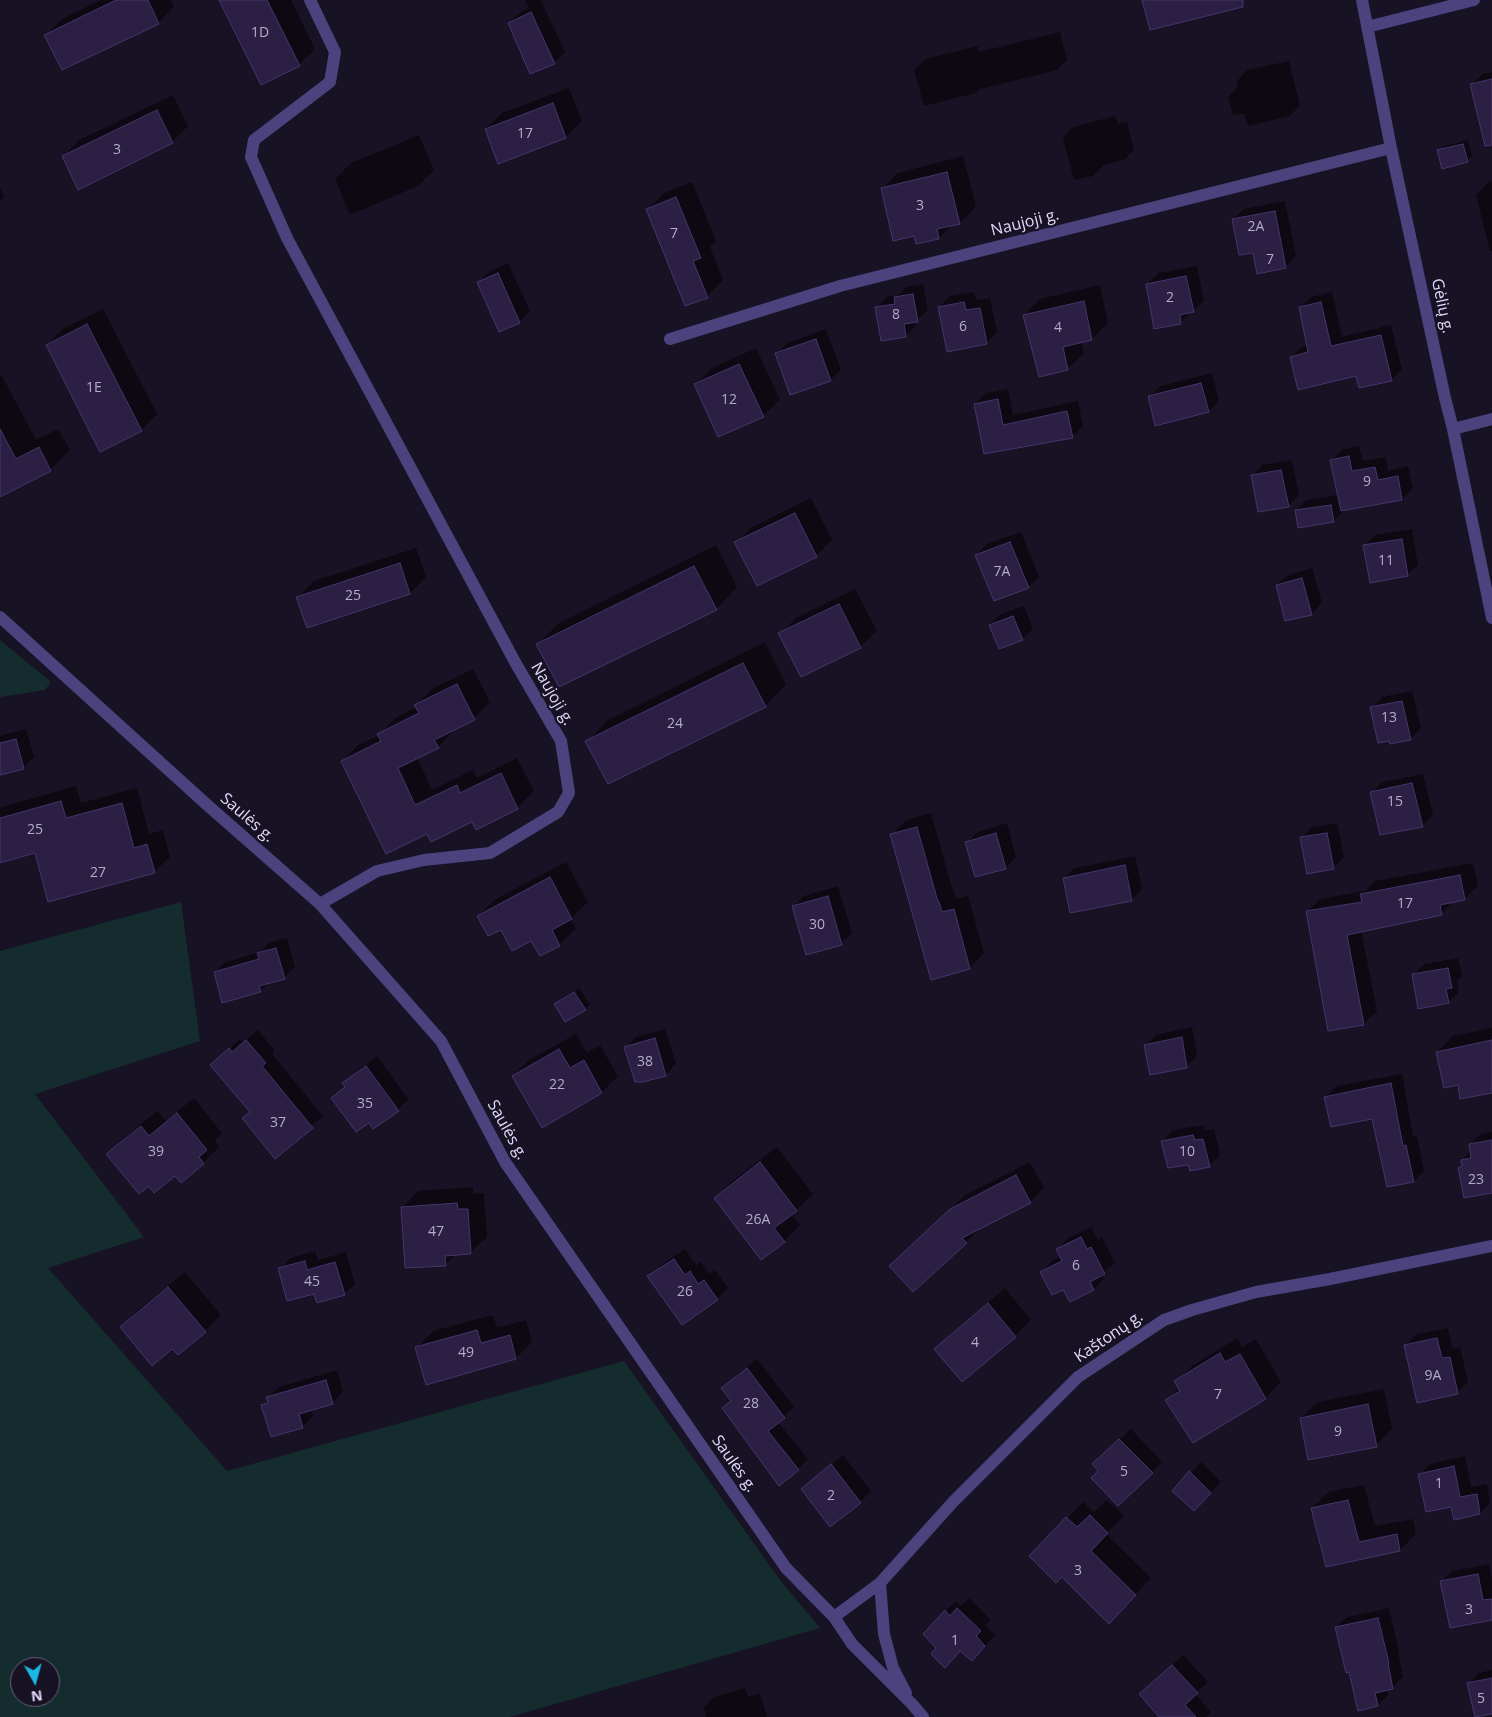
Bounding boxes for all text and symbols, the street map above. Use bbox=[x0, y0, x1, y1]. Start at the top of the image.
house number: 1D bbox=[251, 25, 269, 41]
house number: 17 bbox=[517, 126, 533, 142]
house number: 3 bbox=[113, 142, 121, 158]
house number: 3 bbox=[916, 198, 924, 214]
street label: Naujoji g. bbox=[989, 205, 1061, 241]
house number: 2A bbox=[1248, 219, 1264, 235]
house number: 7 bbox=[670, 226, 678, 242]
house number: 7 bbox=[1266, 252, 1274, 268]
street label: Gėlių g. bbox=[1427, 277, 1457, 335]
house number: 2 bbox=[1166, 290, 1174, 306]
house number: 8 bbox=[892, 307, 900, 323]
house number: 6 bbox=[959, 319, 967, 335]
house number: 4 bbox=[1054, 320, 1062, 336]
house number: 1E bbox=[86, 380, 102, 396]
house number: 12 bbox=[721, 392, 737, 408]
house number: 9 bbox=[1363, 474, 1371, 490]
house number: 11 bbox=[1378, 553, 1394, 569]
house number: 7A bbox=[994, 564, 1010, 580]
house number: 25 bbox=[345, 588, 361, 604]
street label: Naujoji g. bbox=[526, 659, 578, 729]
house number: 13 bbox=[1381, 710, 1397, 726]
house number: 24 bbox=[667, 716, 683, 732]
street label: Saulės g. bbox=[216, 789, 278, 847]
house number: 15 bbox=[1387, 794, 1403, 810]
house number: 25 bbox=[27, 822, 43, 838]
house number: 27 bbox=[90, 865, 106, 881]
house number: 17 bbox=[1397, 896, 1413, 912]
house number: 30 bbox=[809, 917, 825, 933]
house number: 38 bbox=[637, 1054, 653, 1070]
house number: 22 bbox=[549, 1077, 565, 1093]
house number: 35 bbox=[357, 1096, 373, 1112]
street label: Saulės g. bbox=[483, 1097, 531, 1163]
house number: 37 bbox=[270, 1115, 286, 1131]
house number: 39 bbox=[148, 1144, 164, 1160]
house number: 10 bbox=[1179, 1144, 1195, 1160]
house number: 23 bbox=[1468, 1172, 1484, 1188]
house number: 26A bbox=[746, 1212, 770, 1228]
house number: 47 bbox=[428, 1224, 444, 1240]
house number: 6 bbox=[1072, 1258, 1080, 1274]
house number: 45 bbox=[304, 1274, 320, 1290]
house number: 26 bbox=[677, 1284, 693, 1300]
street label: Kaštonų g. bbox=[1071, 1307, 1147, 1367]
house number: 4 bbox=[971, 1335, 979, 1351]
house number: 49 bbox=[458, 1345, 474, 1361]
house number: 9A bbox=[1425, 1368, 1441, 1384]
house number: 7 bbox=[1214, 1387, 1222, 1403]
house number: 28 bbox=[743, 1396, 759, 1412]
house number: 9 bbox=[1334, 1424, 1342, 1440]
street label: Saulės g. bbox=[707, 1432, 761, 1496]
house number: 5 bbox=[1120, 1464, 1128, 1480]
house number: 1 bbox=[1435, 1476, 1443, 1492]
house number: 2 bbox=[827, 1488, 835, 1504]
house number: 3 bbox=[1074, 1563, 1082, 1579]
house number: 3 bbox=[1465, 1602, 1473, 1618]
house number: 1 bbox=[951, 1633, 959, 1649]
north arrow bbox=[10, 1657, 60, 1707]
text: N bbox=[30, 1686, 44, 1707]
house number: 5 bbox=[1477, 1691, 1485, 1707]

